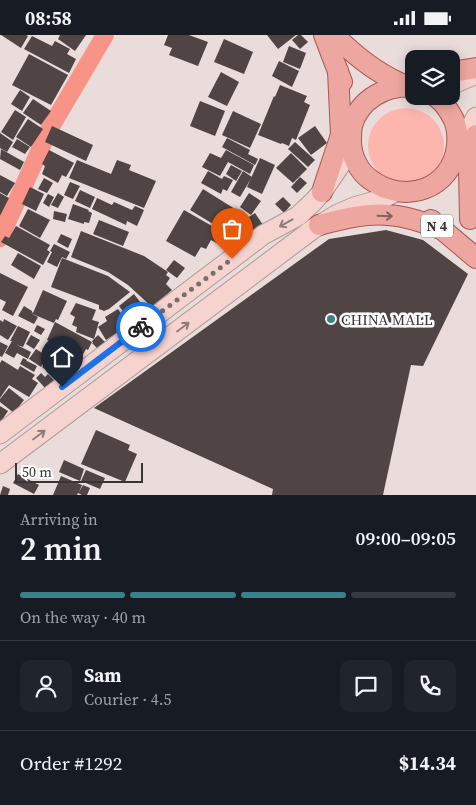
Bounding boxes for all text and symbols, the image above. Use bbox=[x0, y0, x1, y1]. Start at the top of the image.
text: 08:58 bbox=[25, 5, 72, 31]
map controls bbox=[405, 50, 460, 105]
button: layers bbox=[405, 50, 460, 105]
pin bbox=[211, 208, 253, 259]
one-way arrow bbox=[376, 211, 392, 220]
icon: bag bbox=[218, 215, 246, 243]
road number: N 4 bbox=[421, 215, 453, 237]
one-way arrow bbox=[278, 218, 293, 228]
courier bbox=[116, 302, 166, 352]
place label: CHINA MALL bbox=[341, 309, 433, 330]
icon: bike bbox=[127, 313, 155, 341]
marker: CHINA MALL bbox=[325, 313, 337, 325]
one-way arrow bbox=[176, 322, 190, 332]
pin bbox=[41, 336, 83, 387]
icon: home bbox=[48, 343, 76, 371]
one-way arrow bbox=[32, 430, 46, 440]
scale bar bbox=[15, 460, 142, 483]
text: 50 m bbox=[22, 462, 52, 482]
text: Arriving in bbox=[20, 508, 98, 530]
text: 09:00–09:05 bbox=[356, 525, 456, 551]
text: 2 min bbox=[20, 527, 102, 571]
text: On the way · 40 m bbox=[20, 606, 146, 628]
button: person bbox=[20, 660, 72, 712]
button: chat bbox=[340, 660, 392, 712]
button: phone bbox=[404, 660, 456, 712]
text: Sam bbox=[84, 662, 122, 688]
text: Courier · 4.5 bbox=[84, 688, 172, 710]
text: Order #1292 bbox=[20, 750, 122, 776]
text: $14.34 bbox=[399, 750, 456, 776]

